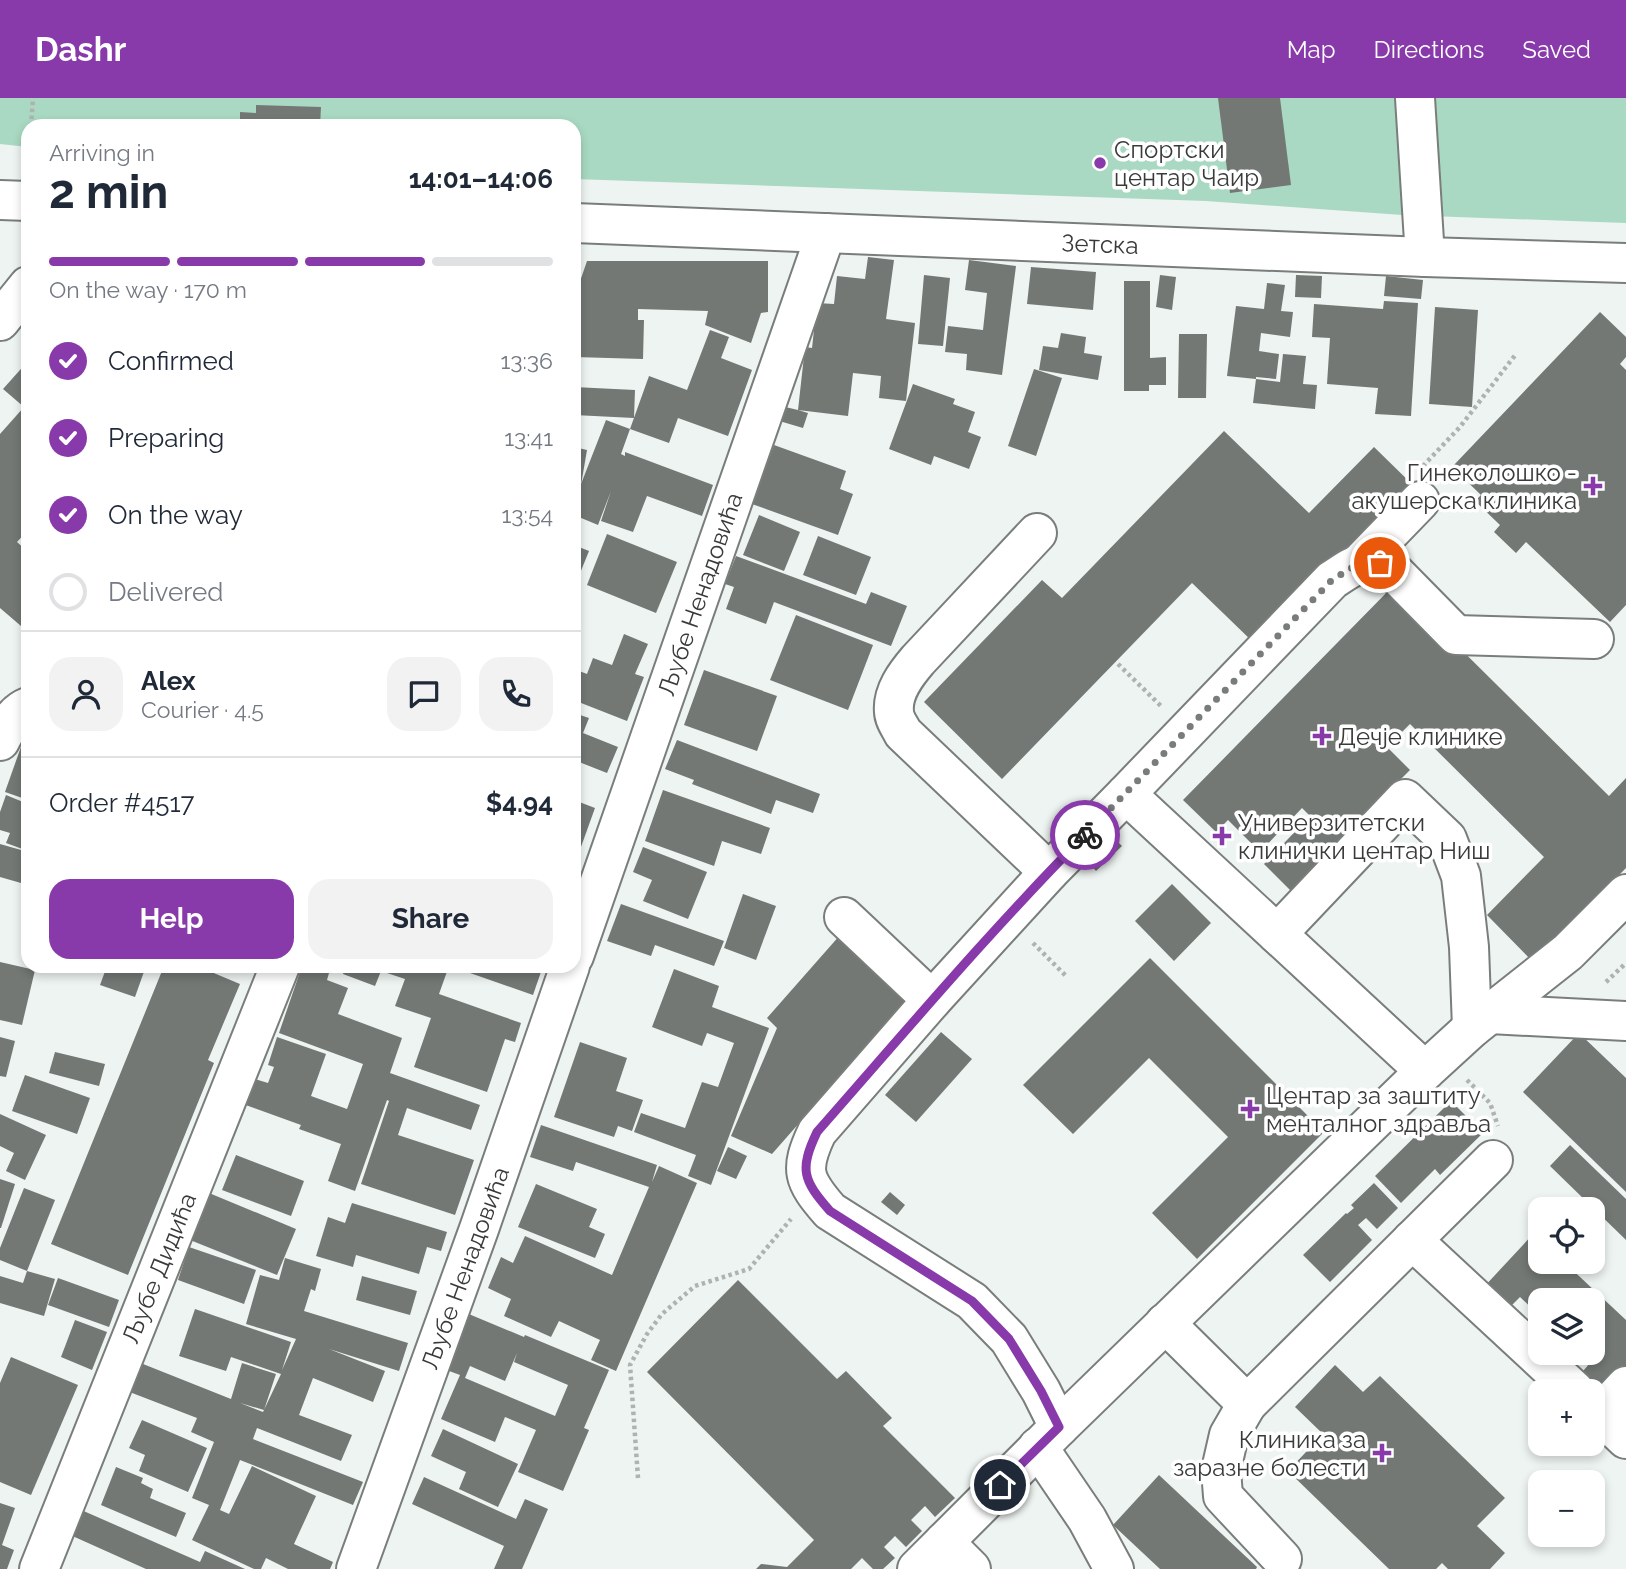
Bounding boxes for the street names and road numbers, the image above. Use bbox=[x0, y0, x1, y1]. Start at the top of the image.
street label: Зетска bbox=[1061, 228, 1139, 260]
street label: Љубе Ненадовића bbox=[652, 489, 748, 699]
street label: Љубе Ненадовића bbox=[415, 1163, 515, 1373]
street label: Љубе Дидића bbox=[116, 1189, 202, 1347]

